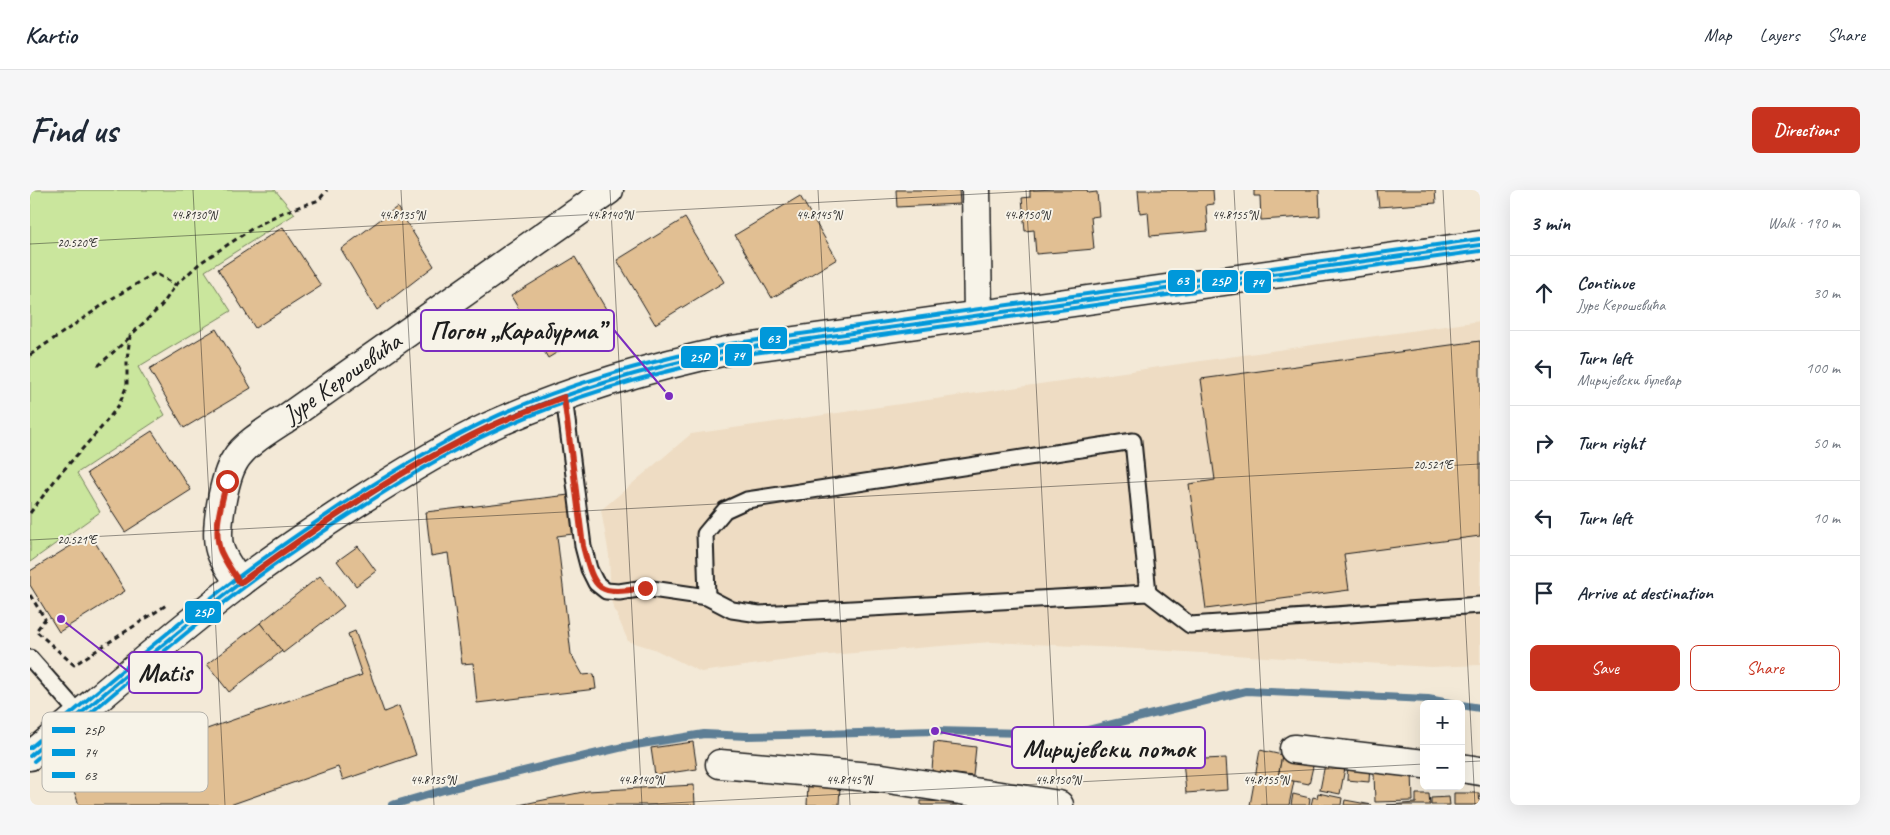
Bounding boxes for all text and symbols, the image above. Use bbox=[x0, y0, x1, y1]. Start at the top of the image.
text: Kartio bbox=[25, 20, 77, 50]
text: Map bbox=[1704, 24, 1732, 46]
text: Layers bbox=[1760, 24, 1799, 46]
text: Share bbox=[1827, 24, 1865, 46]
button: Directions bbox=[1752, 107, 1860, 153]
text: Find us bbox=[30, 108, 117, 153]
text: 44.8130°N bbox=[171, 207, 218, 223]
text: 44.8135°N bbox=[379, 207, 426, 223]
text: 44.8140°N bbox=[587, 207, 634, 223]
text: 44.8145°N bbox=[796, 207, 843, 223]
text: 44.8150°N bbox=[1004, 207, 1051, 223]
text: 44.8155°N bbox=[1212, 207, 1259, 223]
text: 3 min bbox=[1530, 210, 1570, 236]
text: Walk · 190 m bbox=[1768, 213, 1840, 233]
text: 20.520°E bbox=[57, 235, 98, 251]
line badge: 63 bbox=[1167, 269, 1196, 293]
line badge: 25P bbox=[1201, 269, 1239, 293]
line badge: 74 bbox=[1243, 270, 1272, 294]
text: Continue bbox=[1577, 271, 1634, 295]
text: 63 bbox=[1176, 272, 1190, 289]
text: 25P bbox=[1211, 273, 1232, 290]
text: 74 bbox=[1251, 274, 1265, 291]
icon: ahead bbox=[1530, 279, 1558, 307]
text: 30 m bbox=[1813, 283, 1840, 303]
text: Јуре Керошевића bbox=[1577, 295, 1665, 315]
callout: Погон „Карабурма” bbox=[421, 310, 614, 351]
text: Погон „Карабурма” bbox=[430, 314, 610, 347]
street label: Јуре Керошевића bbox=[276, 324, 409, 431]
line badge: 63 bbox=[759, 326, 788, 350]
text: 63 bbox=[767, 330, 781, 347]
line badge: 74 bbox=[724, 343, 753, 367]
line badge: 25P bbox=[680, 345, 719, 369]
text: Turn left bbox=[1577, 346, 1632, 370]
text: 74 bbox=[732, 347, 746, 364]
text: 25P bbox=[690, 349, 711, 366]
icon: left bbox=[1530, 354, 1558, 382]
text: 100 m bbox=[1806, 358, 1840, 378]
text: Миријевски булевар bbox=[1577, 370, 1681, 390]
icon: right bbox=[1530, 429, 1558, 457]
text: Turn right bbox=[1577, 431, 1644, 455]
text: 50 m bbox=[1813, 433, 1840, 453]
text: 20.521°E bbox=[1413, 457, 1454, 473]
route start bbox=[216, 470, 239, 493]
icon: left bbox=[1530, 504, 1558, 532]
text: Turn left bbox=[1577, 506, 1632, 530]
text: 10 m bbox=[1813, 508, 1840, 528]
text: 20.521°E bbox=[57, 532, 98, 548]
route end bbox=[634, 577, 657, 600]
icon: arrive bbox=[1530, 579, 1558, 607]
text: Arrive at destination bbox=[1577, 581, 1713, 605]
line badge: 25P bbox=[184, 600, 222, 624]
text: 25P bbox=[194, 604, 215, 621]
button: Save bbox=[1530, 645, 1680, 691]
button: Share bbox=[1690, 645, 1840, 691]
callout: Matis bbox=[129, 652, 202, 693]
text: Matis bbox=[138, 656, 195, 689]
map controls bbox=[1420, 700, 1465, 790]
button: + bbox=[1420, 700, 1465, 745]
legend bbox=[42, 712, 208, 792]
text: 25P bbox=[84, 722, 106, 739]
callout: Миријевски поток bbox=[1012, 727, 1205, 768]
text: Миријевски поток bbox=[1023, 732, 1197, 765]
text: 74 bbox=[84, 744, 98, 761]
button: − bbox=[1420, 745, 1465, 790]
text: 63 bbox=[84, 767, 98, 784]
text: 44.8135°N bbox=[410, 772, 457, 788]
text: 44.8140°N bbox=[618, 772, 665, 788]
text: 44.8145°N bbox=[826, 772, 873, 788]
text: 44.8150°N bbox=[1035, 772, 1082, 788]
text: 44.8155°N bbox=[1243, 772, 1290, 788]

